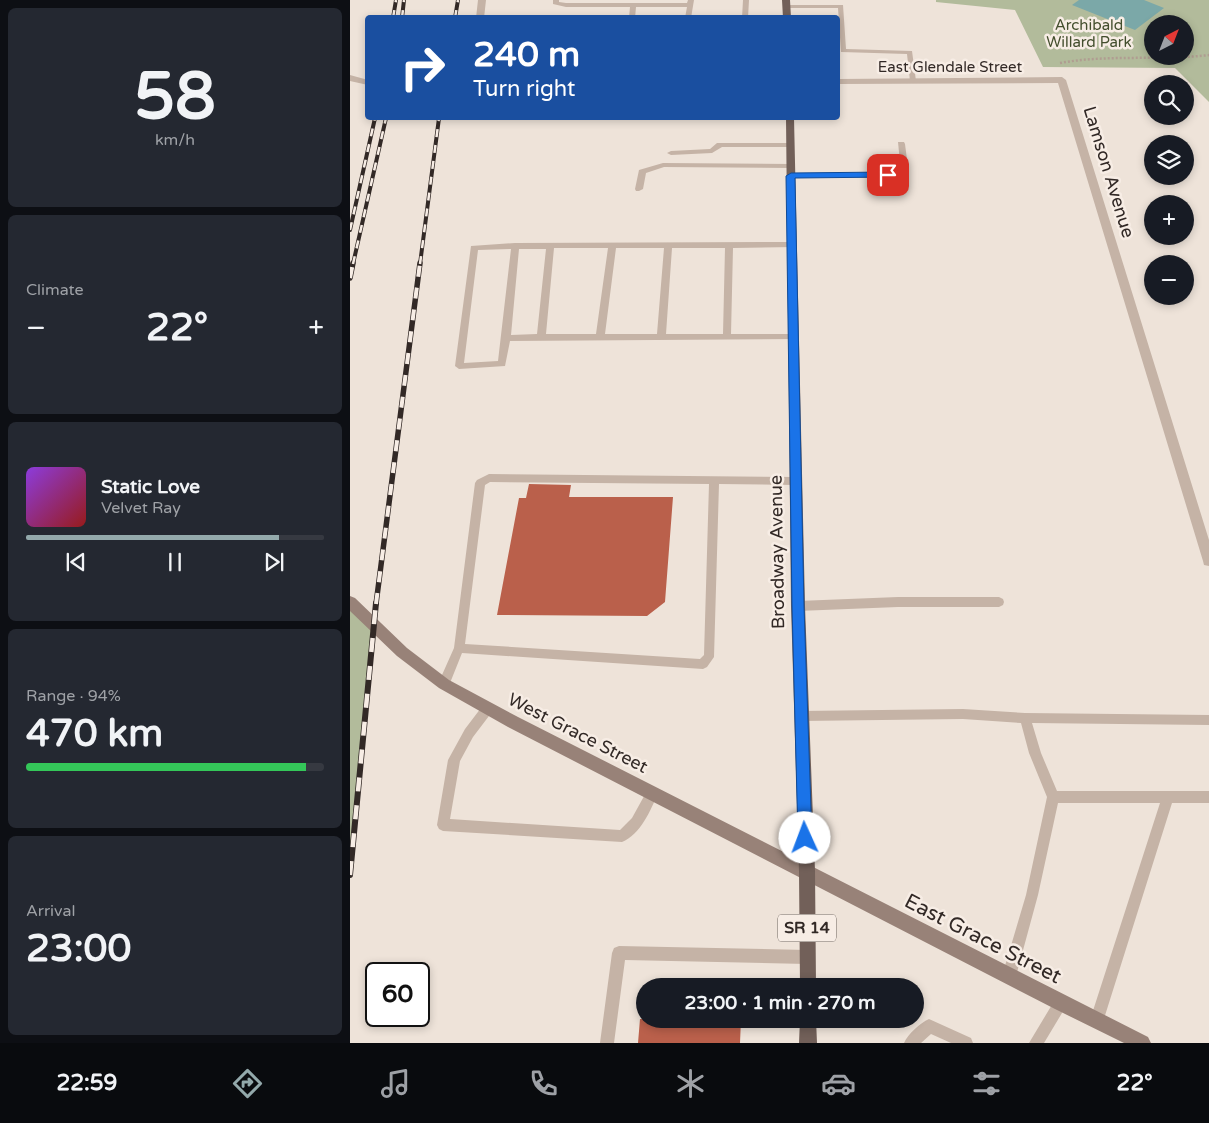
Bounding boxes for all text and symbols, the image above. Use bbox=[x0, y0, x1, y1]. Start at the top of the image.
north arrow bbox=[1144, 15, 1194, 65]
map controls bbox=[1144, 15, 1194, 305]
park label: Archibald Willard Park bbox=[1046, 16, 1132, 51]
text: 240 m bbox=[473, 34, 580, 76]
icon: right bbox=[390, 35, 455, 100]
text: 58 bbox=[134, 58, 216, 137]
street label: East Glendale Street bbox=[878, 58, 1022, 76]
button: search bbox=[1144, 75, 1194, 125]
text: Turn right bbox=[473, 76, 575, 102]
street label: Lamson Avenue bbox=[1079, 103, 1139, 241]
text: km/h bbox=[155, 130, 195, 150]
button: layers bbox=[1144, 135, 1194, 185]
pin bbox=[867, 154, 909, 196]
icon: arrive bbox=[874, 161, 902, 189]
button: + bbox=[1144, 195, 1194, 245]
button: − bbox=[1144, 255, 1194, 305]
text: Climate bbox=[26, 280, 84, 300]
text: 22° bbox=[146, 305, 208, 351]
text: − bbox=[26, 311, 46, 345]
text: + bbox=[308, 311, 324, 345]
street label: Broadway Avenue bbox=[765, 475, 789, 629]
text: Static Love bbox=[101, 476, 200, 498]
text: Velvet Ray bbox=[101, 498, 181, 518]
icon: previous bbox=[62, 548, 90, 576]
icon: pause bbox=[161, 548, 189, 576]
icon: next bbox=[260, 548, 288, 576]
text: Range · 94% bbox=[26, 686, 121, 706]
street label: West Grace Street bbox=[504, 688, 652, 778]
text: 470 km bbox=[26, 711, 163, 757]
position arrow bbox=[778, 811, 830, 863]
street label: East Grace Street bbox=[900, 889, 1066, 989]
text: Arrival bbox=[26, 901, 75, 921]
road number: SR 14 bbox=[778, 914, 836, 941]
text: 23:00 bbox=[26, 926, 131, 972]
speed limit sign: 60 bbox=[365, 962, 430, 1027]
text: 23:00 · 1 min · 270 m bbox=[684, 992, 876, 1014]
icon: directions bbox=[230, 1066, 265, 1101]
icon: music bbox=[378, 1066, 413, 1101]
icon: phone bbox=[526, 1066, 561, 1101]
icon: climate bbox=[673, 1066, 708, 1101]
icon: car bbox=[821, 1066, 856, 1101]
icon: filters bbox=[969, 1066, 1004, 1101]
text: 22:59 bbox=[56, 1070, 117, 1096]
text: 22° bbox=[1117, 1070, 1153, 1096]

